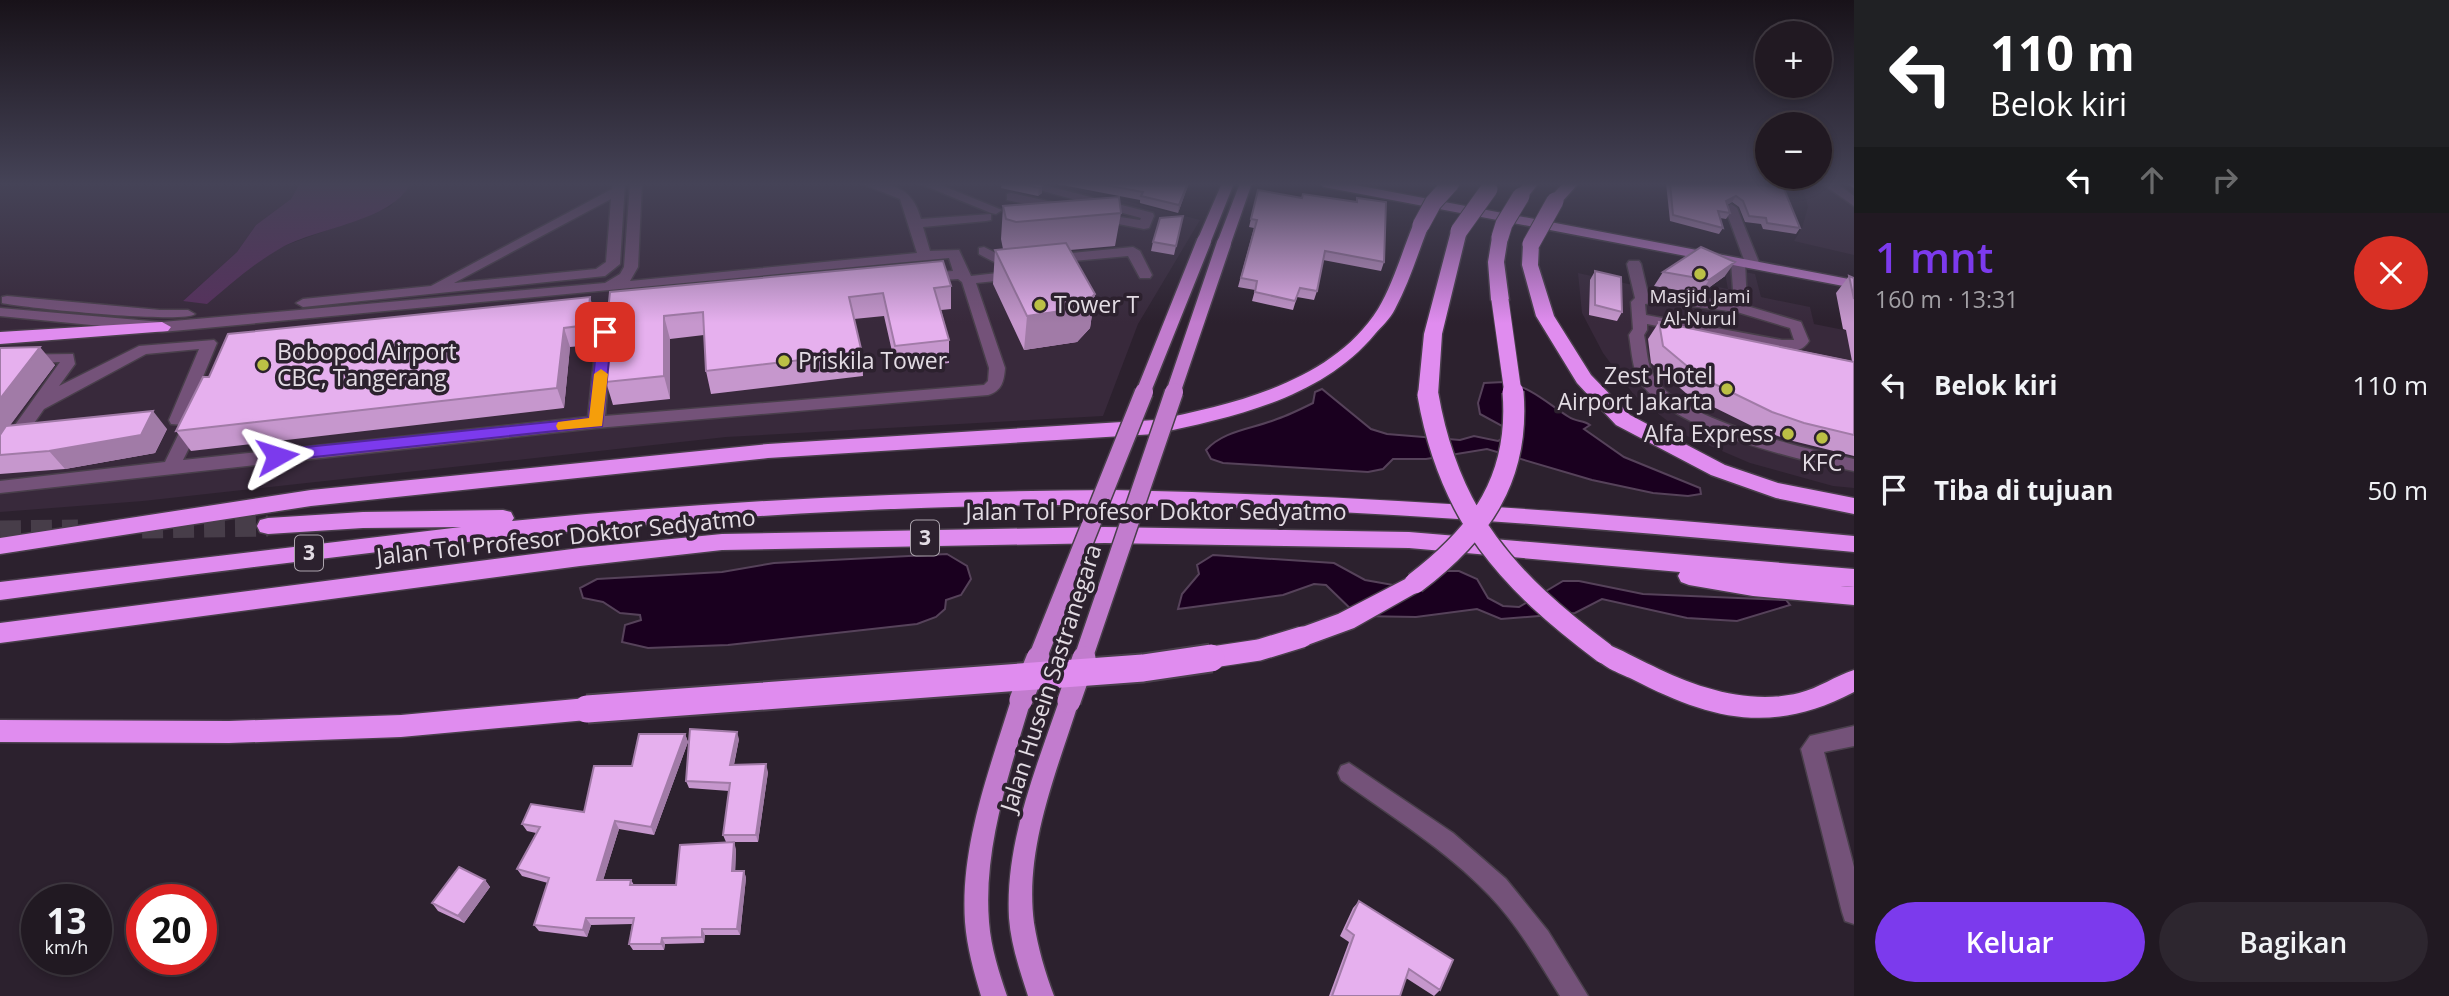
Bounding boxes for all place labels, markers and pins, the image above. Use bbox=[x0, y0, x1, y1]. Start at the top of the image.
marker: Masjid Jami Al-Nurul bbox=[1692, 266, 1708, 282]
place label: Masjid Jami Al-Nurul bbox=[1650, 283, 1750, 331]
place label: Tower T bbox=[1054, 288, 1140, 320]
marker: Tower T bbox=[1032, 297, 1048, 313]
pin bbox=[575, 302, 635, 362]
place label: Bobopod Airport CBC, Tangerang bbox=[277, 335, 457, 393]
place label: Priskila Tower bbox=[798, 344, 948, 376]
marker: Priskila Tower bbox=[776, 353, 792, 369]
marker: Bobopod Airport CBC, Tangerang bbox=[255, 357, 271, 373]
place label: Zest Hotel Airport Jakarta bbox=[1558, 359, 1713, 417]
marker: Zest Hotel Airport Jakarta bbox=[1719, 381, 1735, 397]
place label: Alfa Express bbox=[1644, 417, 1774, 449]
marker: Alfa Express bbox=[1780, 426, 1796, 442]
marker: KFC bbox=[1814, 430, 1830, 446]
place label: KFC bbox=[1802, 446, 1842, 478]

